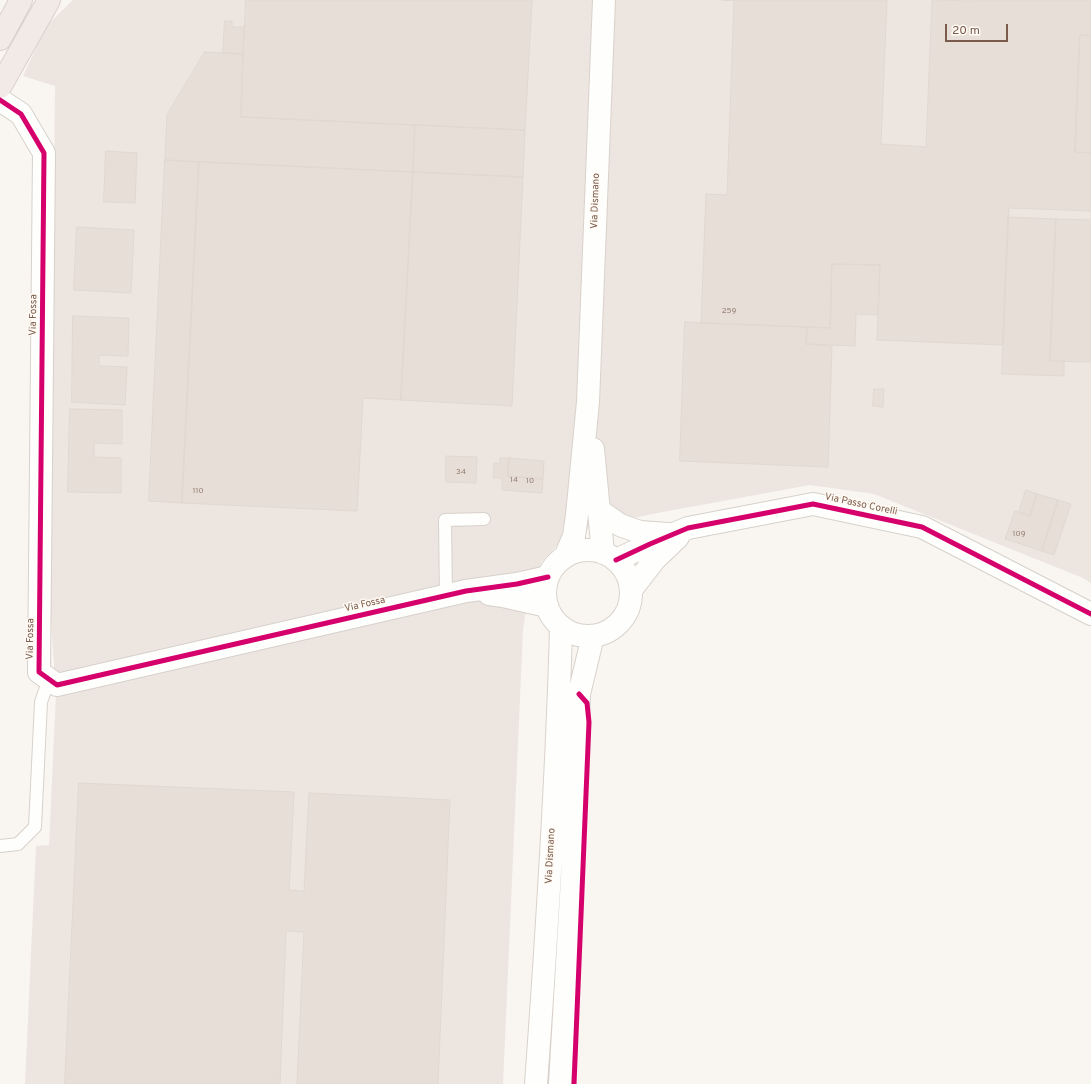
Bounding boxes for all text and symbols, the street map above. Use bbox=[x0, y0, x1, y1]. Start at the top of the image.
scale bar bbox=[947, 16, 1010, 42]
text: 20 m bbox=[952, 23, 980, 39]
street label: Via Dismano bbox=[589, 173, 603, 229]
street label: Via Fossa bbox=[28, 294, 40, 336]
house number: 259 bbox=[722, 306, 736, 316]
house number: 34 bbox=[456, 467, 466, 477]
house number: 14 bbox=[510, 475, 518, 485]
house number: 10 bbox=[526, 476, 534, 486]
house number: 110 bbox=[192, 486, 204, 496]
street label: Via Passo Corelli bbox=[824, 491, 898, 519]
house number: 109 bbox=[1013, 529, 1025, 539]
street label: Via Fossa bbox=[343, 594, 387, 616]
street label: Via Fossa bbox=[25, 618, 37, 660]
street label: Via Dismano bbox=[544, 828, 558, 884]

